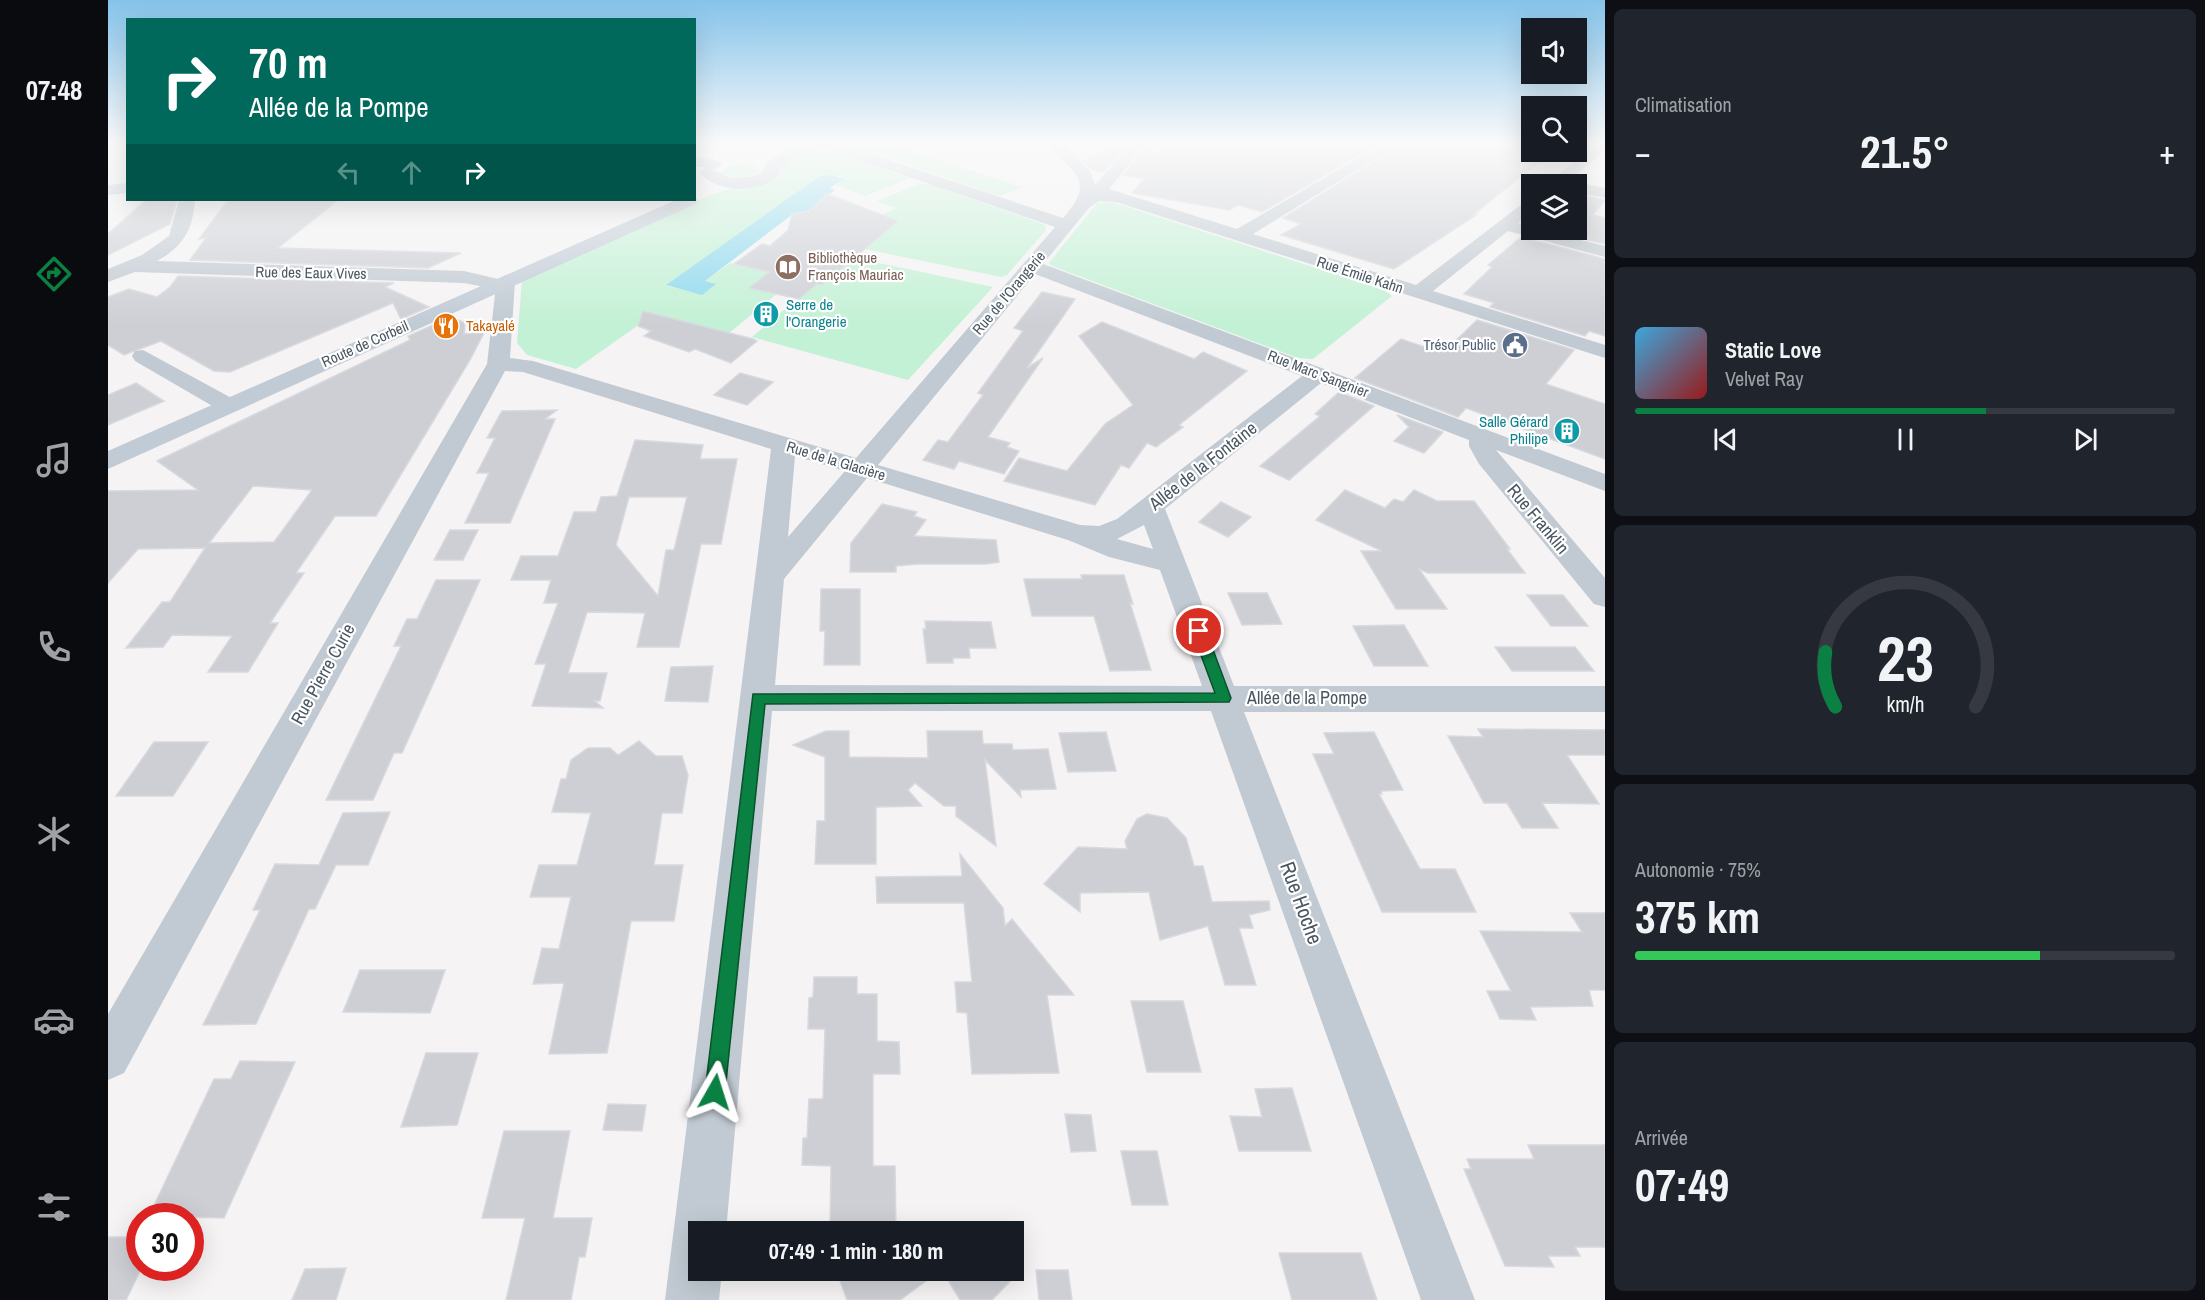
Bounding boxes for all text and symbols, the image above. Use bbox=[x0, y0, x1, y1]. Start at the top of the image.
map controls bbox=[1521, 18, 1587, 240]
button: sound bbox=[1521, 18, 1587, 84]
text: 70 m bbox=[249, 35, 328, 91]
icon: right bbox=[150, 42, 228, 120]
text: 07:48 bbox=[26, 72, 82, 108]
text: Allée de la Pompe bbox=[249, 89, 429, 125]
text: Climatisation bbox=[1635, 91, 1732, 118]
button: search bbox=[1521, 96, 1587, 162]
text: 21.5° bbox=[1860, 121, 1950, 182]
text: − bbox=[1635, 130, 1651, 174]
text: + bbox=[2159, 130, 2175, 174]
icon: left bbox=[332, 156, 365, 189]
icon: ahead bbox=[395, 156, 428, 189]
icon: right bbox=[458, 156, 491, 189]
button: layers bbox=[1521, 174, 1587, 240]
street label: Rue de l'Orangerie bbox=[967, 246, 1050, 339]
place label: Bibliothèque François Mauriac bbox=[808, 247, 904, 285]
street label: Rue Émile Kahn bbox=[1314, 251, 1406, 298]
library icon: Bibliothèque François Mauriac bbox=[773, 252, 803, 282]
icon: directions bbox=[33, 253, 75, 295]
street label: Rue des Eaux Vives bbox=[255, 261, 367, 284]
place label: Serre de l'Orangerie bbox=[786, 294, 847, 332]
building icon: Serre de l'Orangerie bbox=[751, 299, 781, 329]
restaurant icon: Takayalé bbox=[431, 311, 461, 341]
street label: Route de Corbeil bbox=[318, 315, 412, 372]
place label: Takayalé bbox=[466, 315, 515, 336]
public building icon: Trésor Public bbox=[1500, 330, 1530, 360]
place label: Trésor Public bbox=[1423, 334, 1496, 355]
text: Static Love bbox=[1725, 335, 1821, 365]
street label: Rue Marc Sangnier bbox=[1265, 345, 1372, 402]
text: Velvet Ray bbox=[1725, 365, 1803, 392]
place label: Salle Gérard Philipe bbox=[1479, 411, 1548, 449]
street label: Allée de la Fontaine bbox=[1143, 416, 1262, 516]
building icon: Salle Gérard Philipe bbox=[1552, 416, 1582, 446]
icon: previous bbox=[1709, 423, 1742, 456]
icon: pause bbox=[1889, 423, 1922, 456]
icon: next bbox=[2069, 423, 2102, 456]
street label: Rue de la Glacière bbox=[784, 435, 888, 486]
icon: music bbox=[33, 439, 75, 481]
street label: Rue Franklin bbox=[1502, 478, 1575, 559]
pin bbox=[1173, 605, 1224, 656]
icon: arrive bbox=[1182, 614, 1215, 647]
text: 23 bbox=[1877, 616, 1933, 700]
street label: Rue Pierre Curie bbox=[285, 619, 361, 729]
icon: phone bbox=[33, 626, 75, 668]
street label: Allée de la Pompe bbox=[1246, 685, 1367, 710]
text: km/h bbox=[1886, 690, 1924, 719]
icon: climate bbox=[33, 813, 75, 855]
text: Autonomie · 75% bbox=[1635, 856, 1761, 883]
street label: Rue Hoche bbox=[1273, 857, 1330, 948]
text: 375 km bbox=[1635, 886, 1760, 947]
icon: car bbox=[33, 999, 75, 1041]
position arrow bbox=[683, 1060, 747, 1124]
text: Arrivée bbox=[1635, 1124, 1688, 1151]
text: 07:49 bbox=[1635, 1154, 1729, 1215]
icon: filters bbox=[33, 1186, 75, 1228]
speed limit sign: 30 bbox=[126, 1203, 204, 1281]
text: 07:49 · 1 min · 180 m bbox=[769, 1236, 943, 1266]

